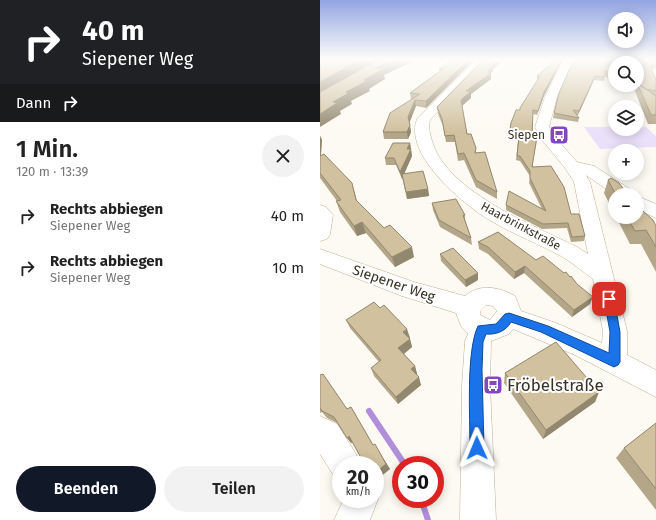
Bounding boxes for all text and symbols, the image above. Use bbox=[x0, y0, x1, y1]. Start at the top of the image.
map controls bbox=[608, 12, 644, 224]
button: sound bbox=[608, 12, 644, 48]
text: 40 m bbox=[82, 14, 145, 47]
icon: right bbox=[16, 16, 68, 68]
text: Siepener Weg bbox=[82, 48, 193, 70]
button: search bbox=[608, 56, 644, 92]
icon: right bbox=[59, 92, 81, 114]
text: Dann bbox=[16, 94, 51, 112]
button: layers bbox=[608, 100, 644, 136]
bus stop icon: Siepen bbox=[548, 124, 570, 146]
place label: Siepen bbox=[508, 128, 545, 142]
text: 1 Min. bbox=[16, 135, 78, 163]
button: close bbox=[262, 135, 304, 177]
button: + bbox=[608, 144, 644, 180]
text: 120 m · 13:39 bbox=[16, 164, 88, 179]
button: − bbox=[608, 188, 644, 224]
street label: Haarbrinkstraße bbox=[479, 199, 563, 253]
text: Rechts abbiegen bbox=[50, 200, 163, 218]
icon: right bbox=[16, 205, 38, 227]
text: 40 m bbox=[271, 207, 304, 225]
text: Siepener Weg bbox=[50, 218, 130, 233]
text: Rechts abbiegen bbox=[50, 252, 163, 270]
icon: right bbox=[16, 257, 38, 279]
text: 10 m bbox=[272, 259, 304, 277]
street label: Siepener Weg bbox=[350, 261, 438, 306]
text: Siepener Weg bbox=[50, 270, 130, 285]
pin bbox=[592, 282, 626, 316]
icon: arrive bbox=[598, 288, 620, 310]
bus stop icon: Fröbelstraße bbox=[482, 374, 504, 396]
place label: Fröbelstraße bbox=[507, 375, 604, 396]
position arrow bbox=[456, 427, 498, 469]
speed limit sign: 30 bbox=[392, 456, 444, 508]
text: 20 bbox=[347, 465, 369, 489]
button: Beenden bbox=[16, 466, 156, 512]
button: Teilen bbox=[164, 466, 304, 512]
text: km/h bbox=[346, 486, 370, 498]

